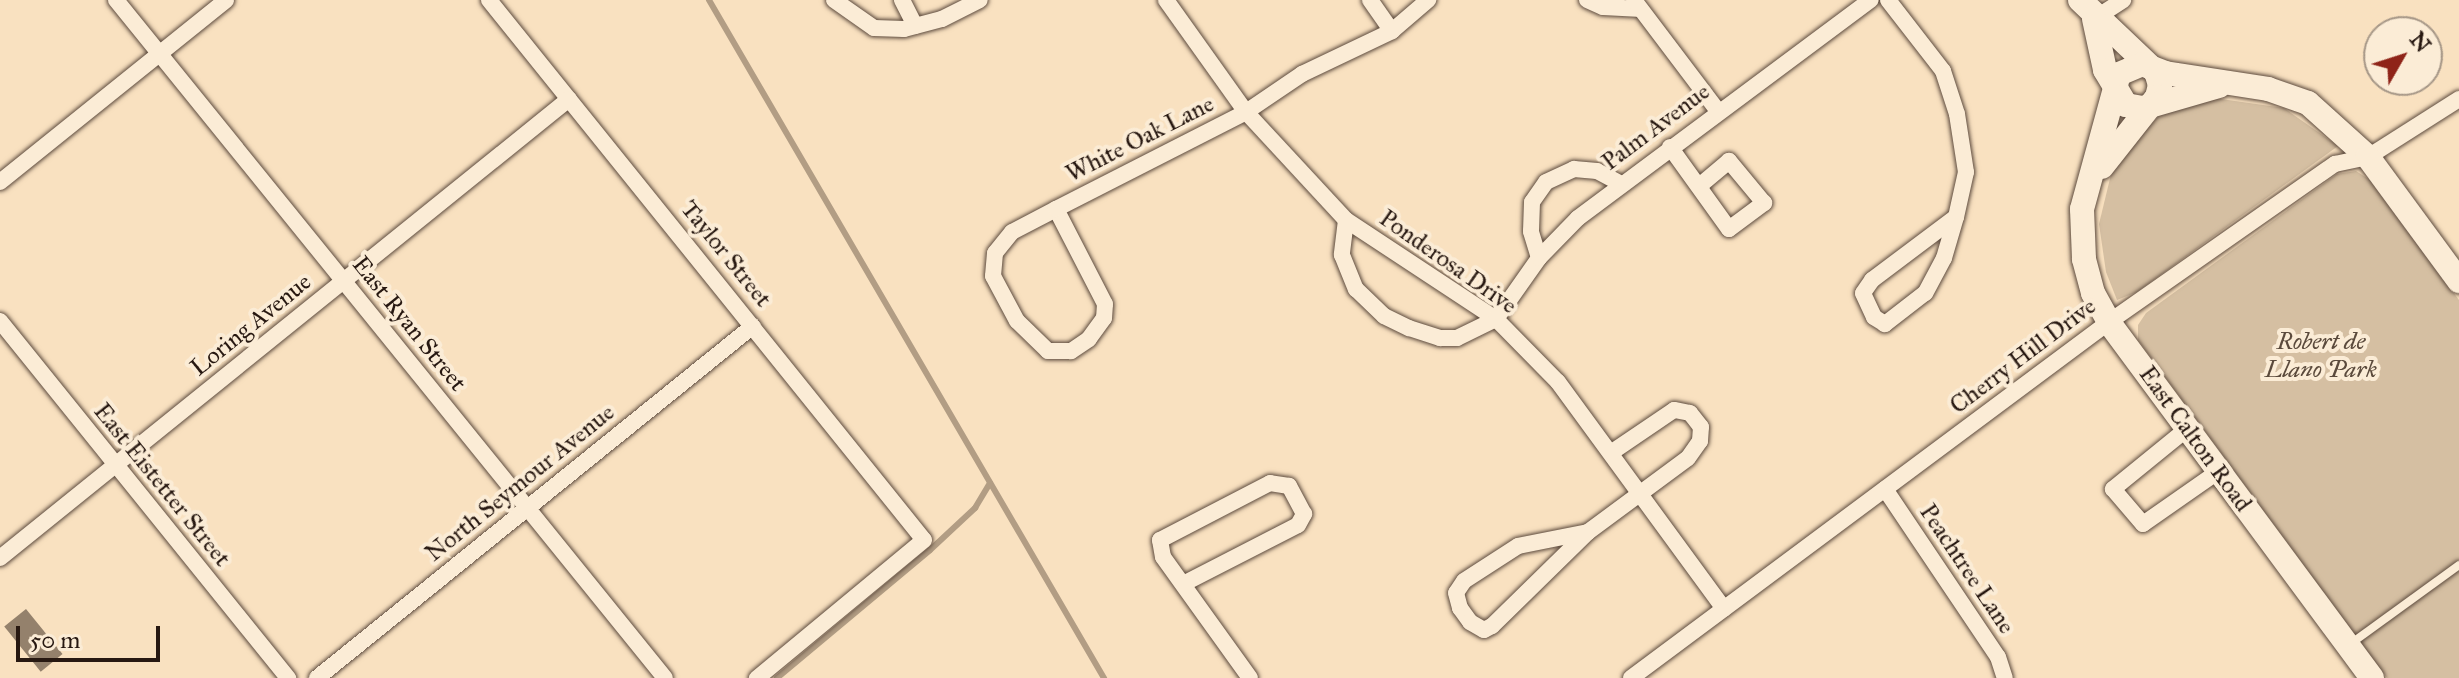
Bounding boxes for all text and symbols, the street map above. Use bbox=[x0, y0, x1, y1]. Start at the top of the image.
north arrow bbox=[2363, 16, 2443, 96]
text: N bbox=[2404, 26, 2437, 58]
street label: Palm Avenue bbox=[1596, 77, 1716, 177]
street label: White Oak Lane bbox=[1061, 89, 1219, 189]
street label: Taylor Street bbox=[674, 195, 778, 313]
street label: Ponderosa Drive bbox=[1374, 204, 1522, 320]
street label: East Ryan Street bbox=[346, 251, 472, 397]
street label: Loring Avenue bbox=[185, 268, 317, 382]
street label: Cherry Hill Drive bbox=[1944, 292, 2102, 420]
park label: Robert de Llano Park bbox=[2265, 328, 2377, 384]
street label: East Calton Road bbox=[2133, 361, 2257, 517]
street label: East Eistetter Street bbox=[87, 398, 237, 572]
street label: North Seymour Avenue bbox=[420, 398, 620, 568]
street label: Peachtree Lane bbox=[1913, 499, 2021, 639]
scale bar bbox=[20, 610, 164, 660]
text: 50 m bbox=[30, 625, 80, 655]

